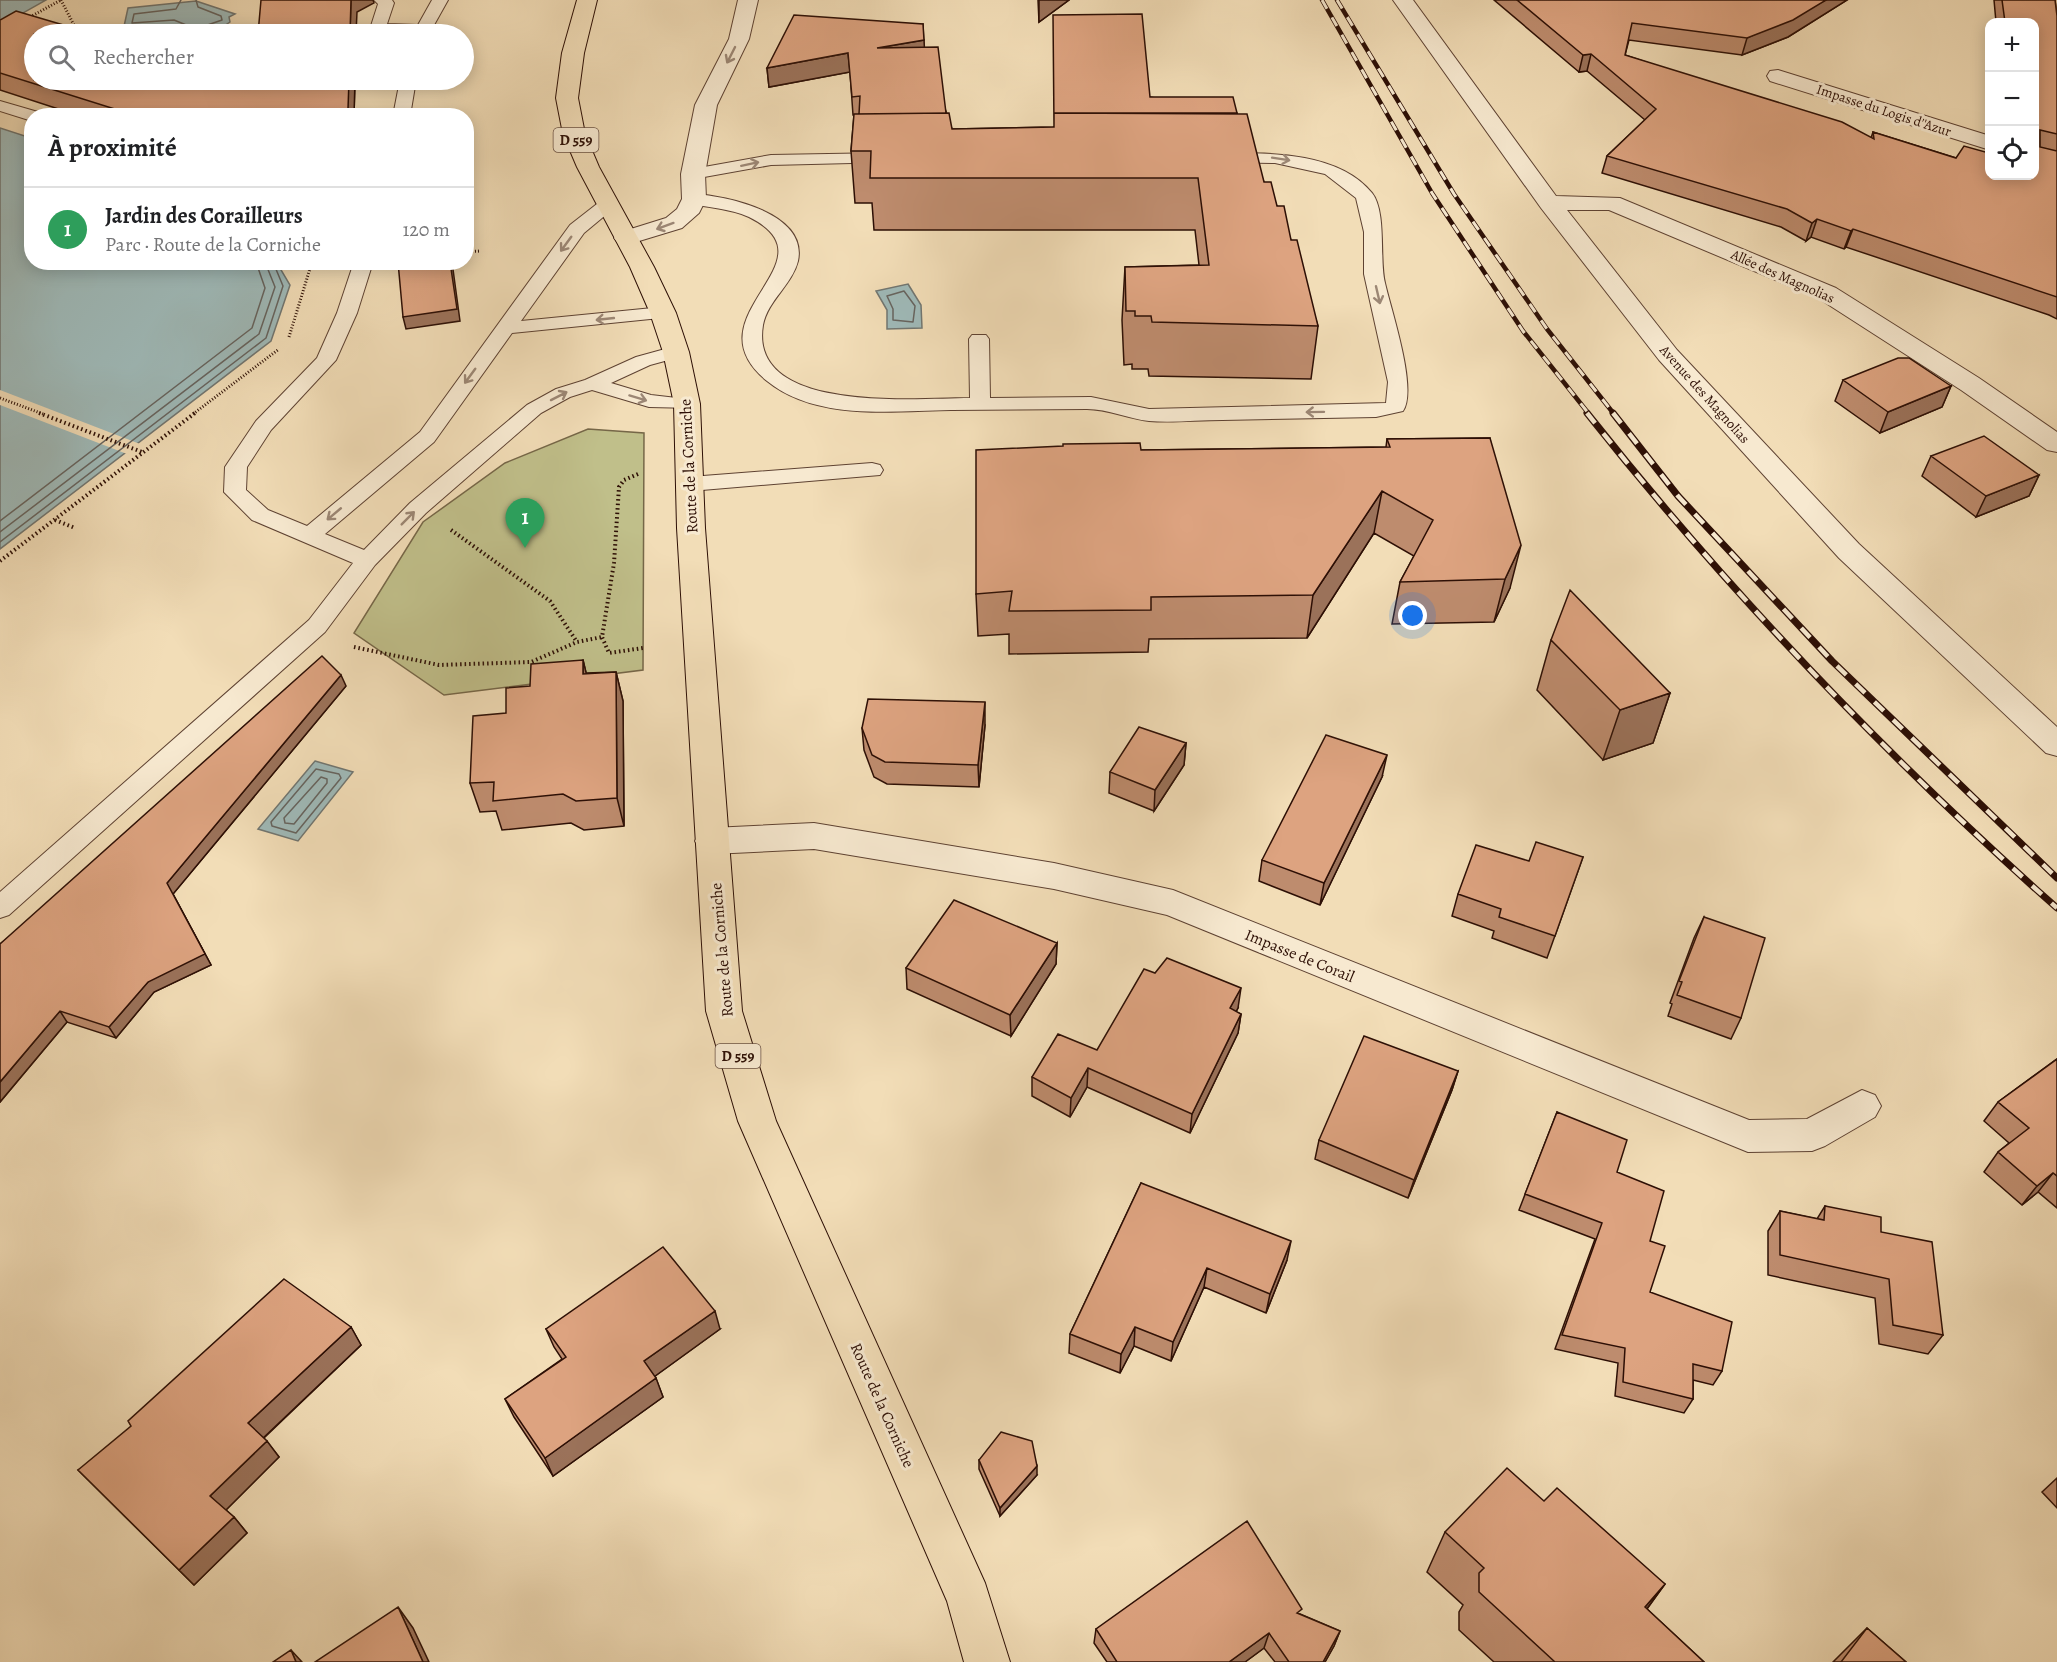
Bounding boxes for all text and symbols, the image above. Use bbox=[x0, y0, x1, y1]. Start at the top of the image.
map controls bbox=[1985, 18, 2039, 180]
button: + bbox=[1985, 18, 2039, 72]
search box bbox=[24, 24, 474, 90]
icon: search bbox=[45, 41, 78, 74]
text: Rechercher bbox=[93, 42, 194, 72]
one-way arrow bbox=[725, 46, 736, 64]
button: − bbox=[1985, 72, 2039, 126]
street label: Impasse du Logis d''Azur bbox=[1814, 80, 1954, 141]
button: locate bbox=[1985, 126, 2039, 180]
road number: D 559 bbox=[554, 128, 598, 152]
text: À proximité bbox=[48, 130, 177, 165]
one-way arrow bbox=[1270, 154, 1290, 165]
one-way arrow bbox=[740, 158, 760, 169]
text: Jardin des Corailleurs bbox=[105, 201, 303, 231]
text: 1 bbox=[64, 216, 71, 243]
text: 120 m bbox=[402, 216, 450, 243]
one-way arrow bbox=[657, 221, 675, 232]
text: Parc · Route de la Corniche bbox=[105, 231, 321, 258]
one-way arrow bbox=[560, 235, 572, 251]
street label: Allée des Magnolias bbox=[1727, 245, 1838, 308]
one-way arrow bbox=[1372, 286, 1384, 305]
one-way arrow bbox=[595, 314, 615, 325]
street label: Avenue des Magnolias bbox=[1655, 340, 1754, 448]
one-way arrow bbox=[464, 367, 476, 384]
one-way arrow bbox=[549, 390, 567, 401]
one-way arrow bbox=[628, 393, 647, 404]
street label: Route de la Corniche bbox=[674, 398, 704, 534]
one-way arrow bbox=[1306, 406, 1326, 418]
pin: 1 bbox=[506, 498, 544, 548]
one-way arrow bbox=[327, 507, 342, 521]
one-way arrow bbox=[400, 511, 415, 526]
your location bbox=[1398, 601, 1427, 630]
street label: Route de la Corniche bbox=[705, 882, 739, 1018]
street label: Impasse de Corail bbox=[1242, 924, 1358, 988]
road number: D 559 bbox=[716, 1044, 760, 1068]
street label: Route de la Corniche bbox=[845, 1339, 920, 1471]

